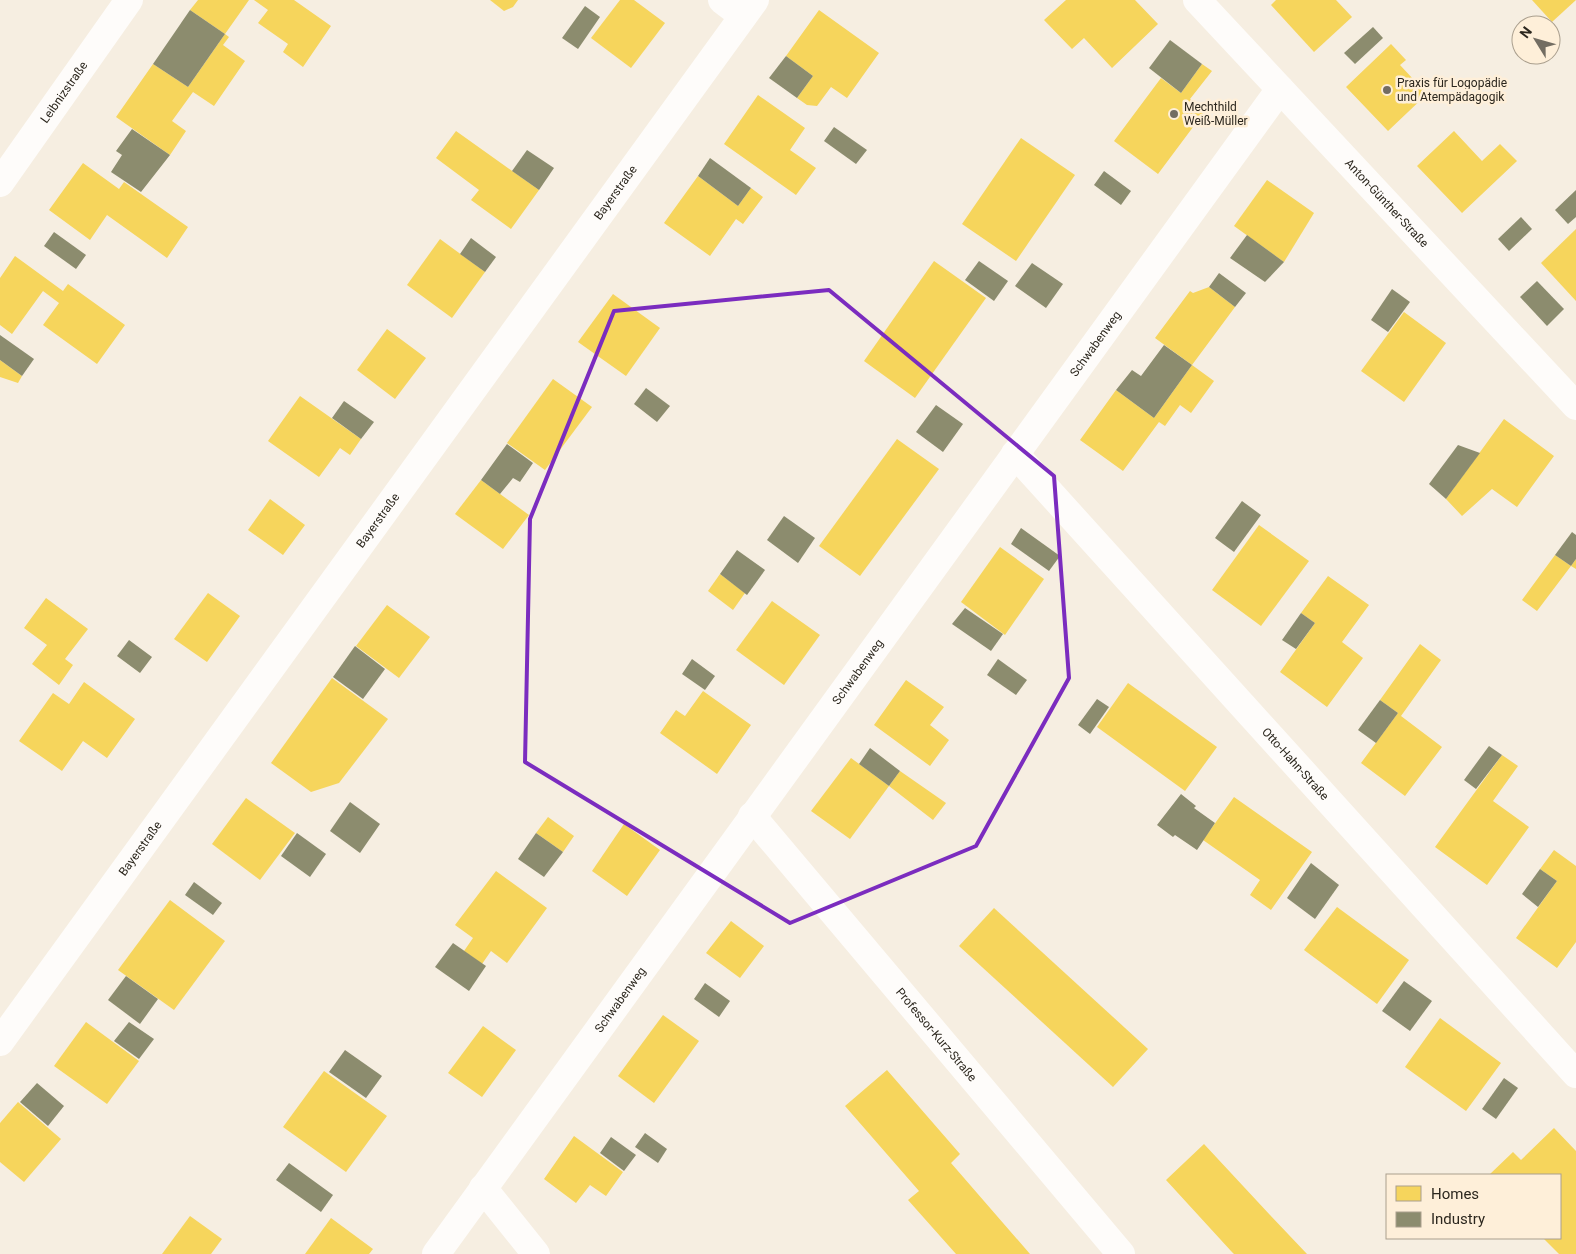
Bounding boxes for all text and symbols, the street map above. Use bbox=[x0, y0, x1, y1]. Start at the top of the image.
north arrow bbox=[1511, 15, 1561, 65]
text: N bbox=[1516, 23, 1535, 41]
street label: Leibnizstraße bbox=[37, 59, 90, 126]
place label: Praxis für Logopädie und Atempädagogik bbox=[1397, 76, 1507, 104]
marker: Praxis für Logopädie und Atempädagogik bbox=[1381, 84, 1393, 96]
place label: Mechthild Weiß-Müller bbox=[1184, 100, 1248, 128]
marker: Mechthild Weiß-Müller bbox=[1168, 108, 1180, 120]
street label: Anton-Günther-Straße bbox=[1342, 156, 1431, 250]
street label: Bayerstraße bbox=[591, 163, 640, 223]
street label: Schwabenweg bbox=[1067, 308, 1124, 379]
street label: Bayerstraße bbox=[353, 490, 402, 551]
street label: Schwabenweg bbox=[829, 636, 886, 707]
street label: Otto-Hahn-Straße bbox=[1259, 725, 1332, 803]
street label: Bayerstraße bbox=[116, 818, 165, 878]
street label: Schwabenweg bbox=[592, 964, 649, 1035]
street label: Professor-Kurz-Straße bbox=[893, 985, 980, 1084]
legend bbox=[1386, 1174, 1561, 1239]
text: Homes bbox=[1431, 1185, 1479, 1203]
text: Industry bbox=[1431, 1210, 1485, 1228]

